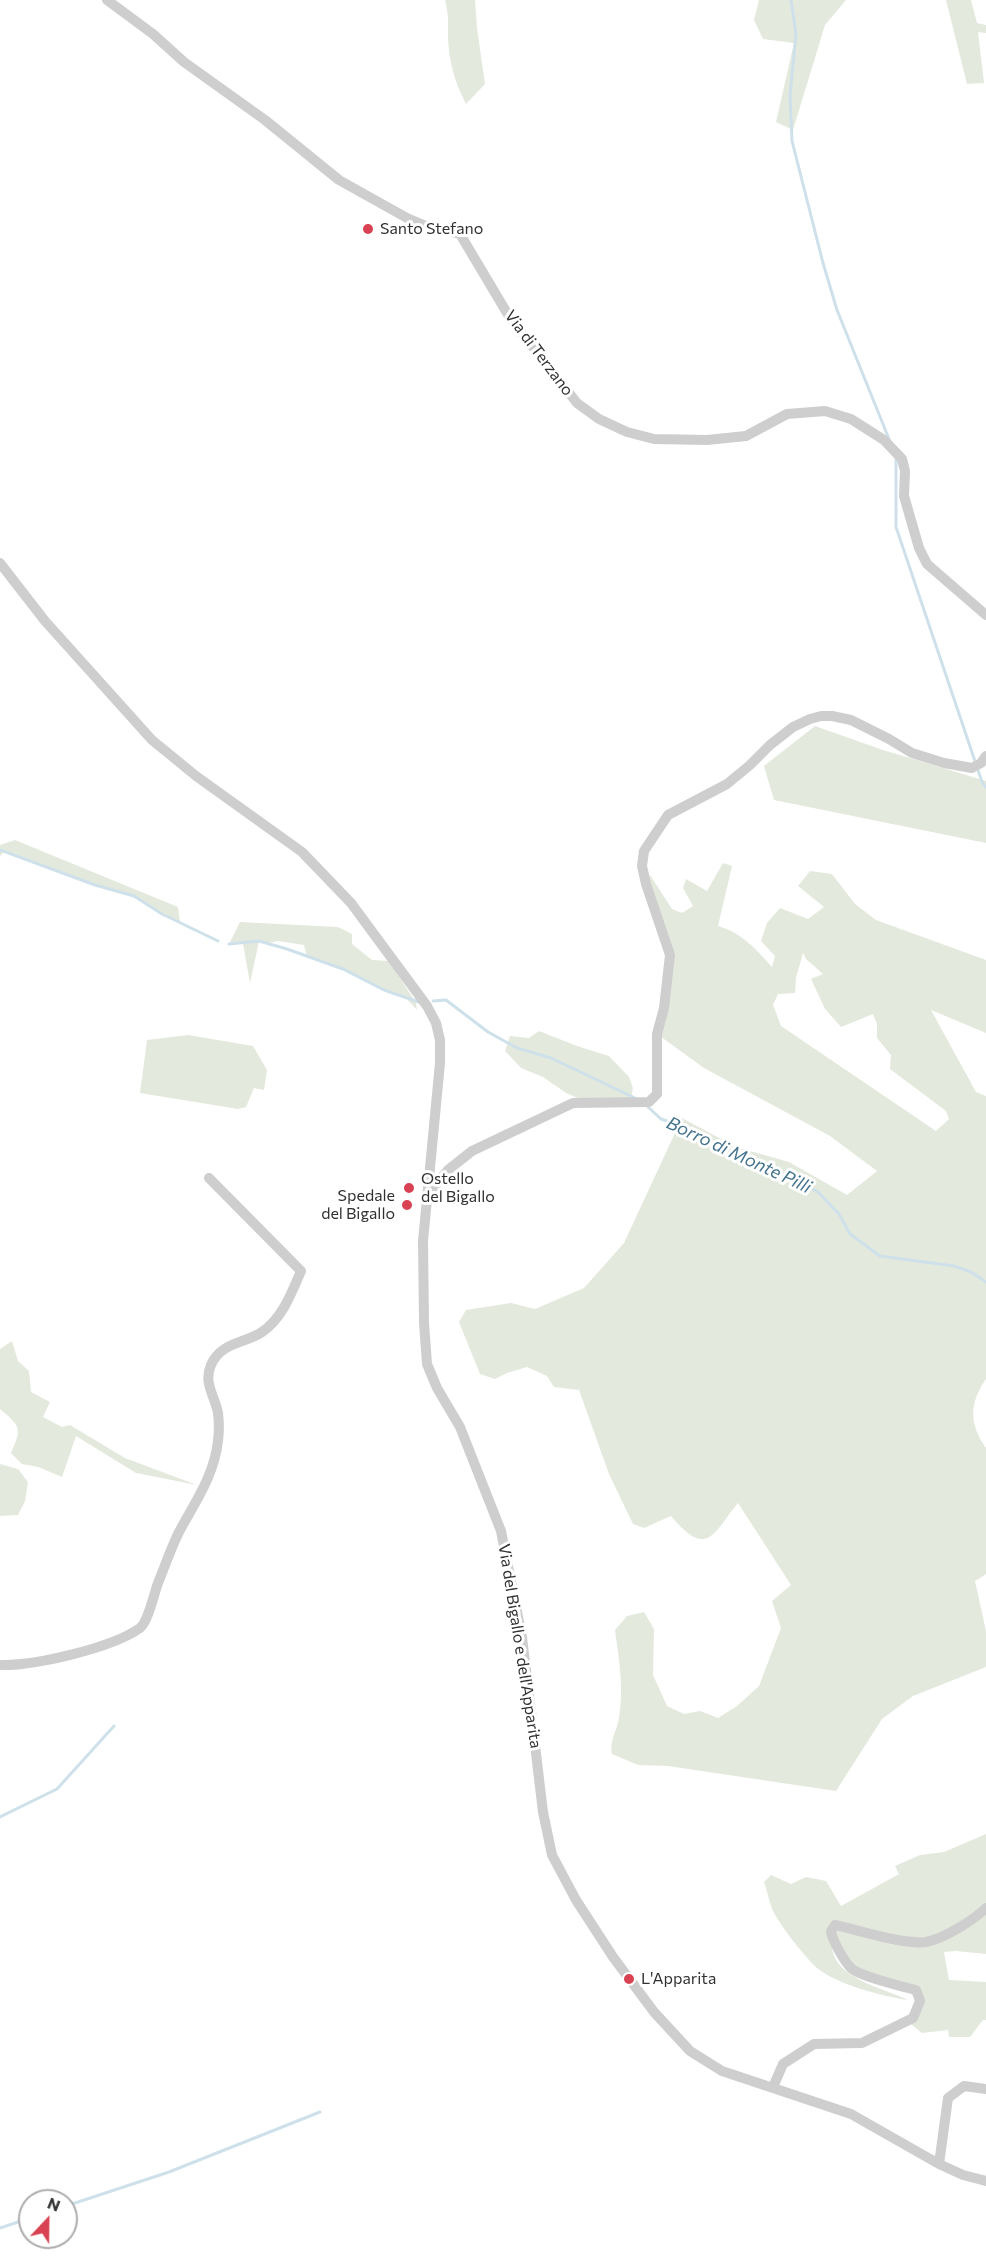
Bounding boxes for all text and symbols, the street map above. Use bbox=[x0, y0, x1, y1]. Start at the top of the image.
place label: Santo Stefano bbox=[380, 219, 483, 239]
marker: Santo Stefano bbox=[361, 222, 375, 236]
street label: Via di Terzano bbox=[501, 307, 577, 399]
water label: Borro di Monte Pilli bbox=[663, 1112, 815, 1198]
place label: Ostello del Bigallo bbox=[421, 1169, 495, 1207]
marker: Ostello del Bigallo bbox=[402, 1181, 416, 1195]
place label: Spedale del Bigallo bbox=[321, 1186, 395, 1224]
marker: Spedale del Bigallo bbox=[400, 1198, 414, 1212]
street label: Via del Bigallo e dell'Apparita bbox=[494, 1542, 546, 1750]
place label: L'Apparita bbox=[641, 1969, 716, 1989]
marker: L'Apparita bbox=[622, 1972, 636, 1986]
north arrow bbox=[18, 2189, 78, 2249]
text: N bbox=[45, 2193, 63, 2215]

